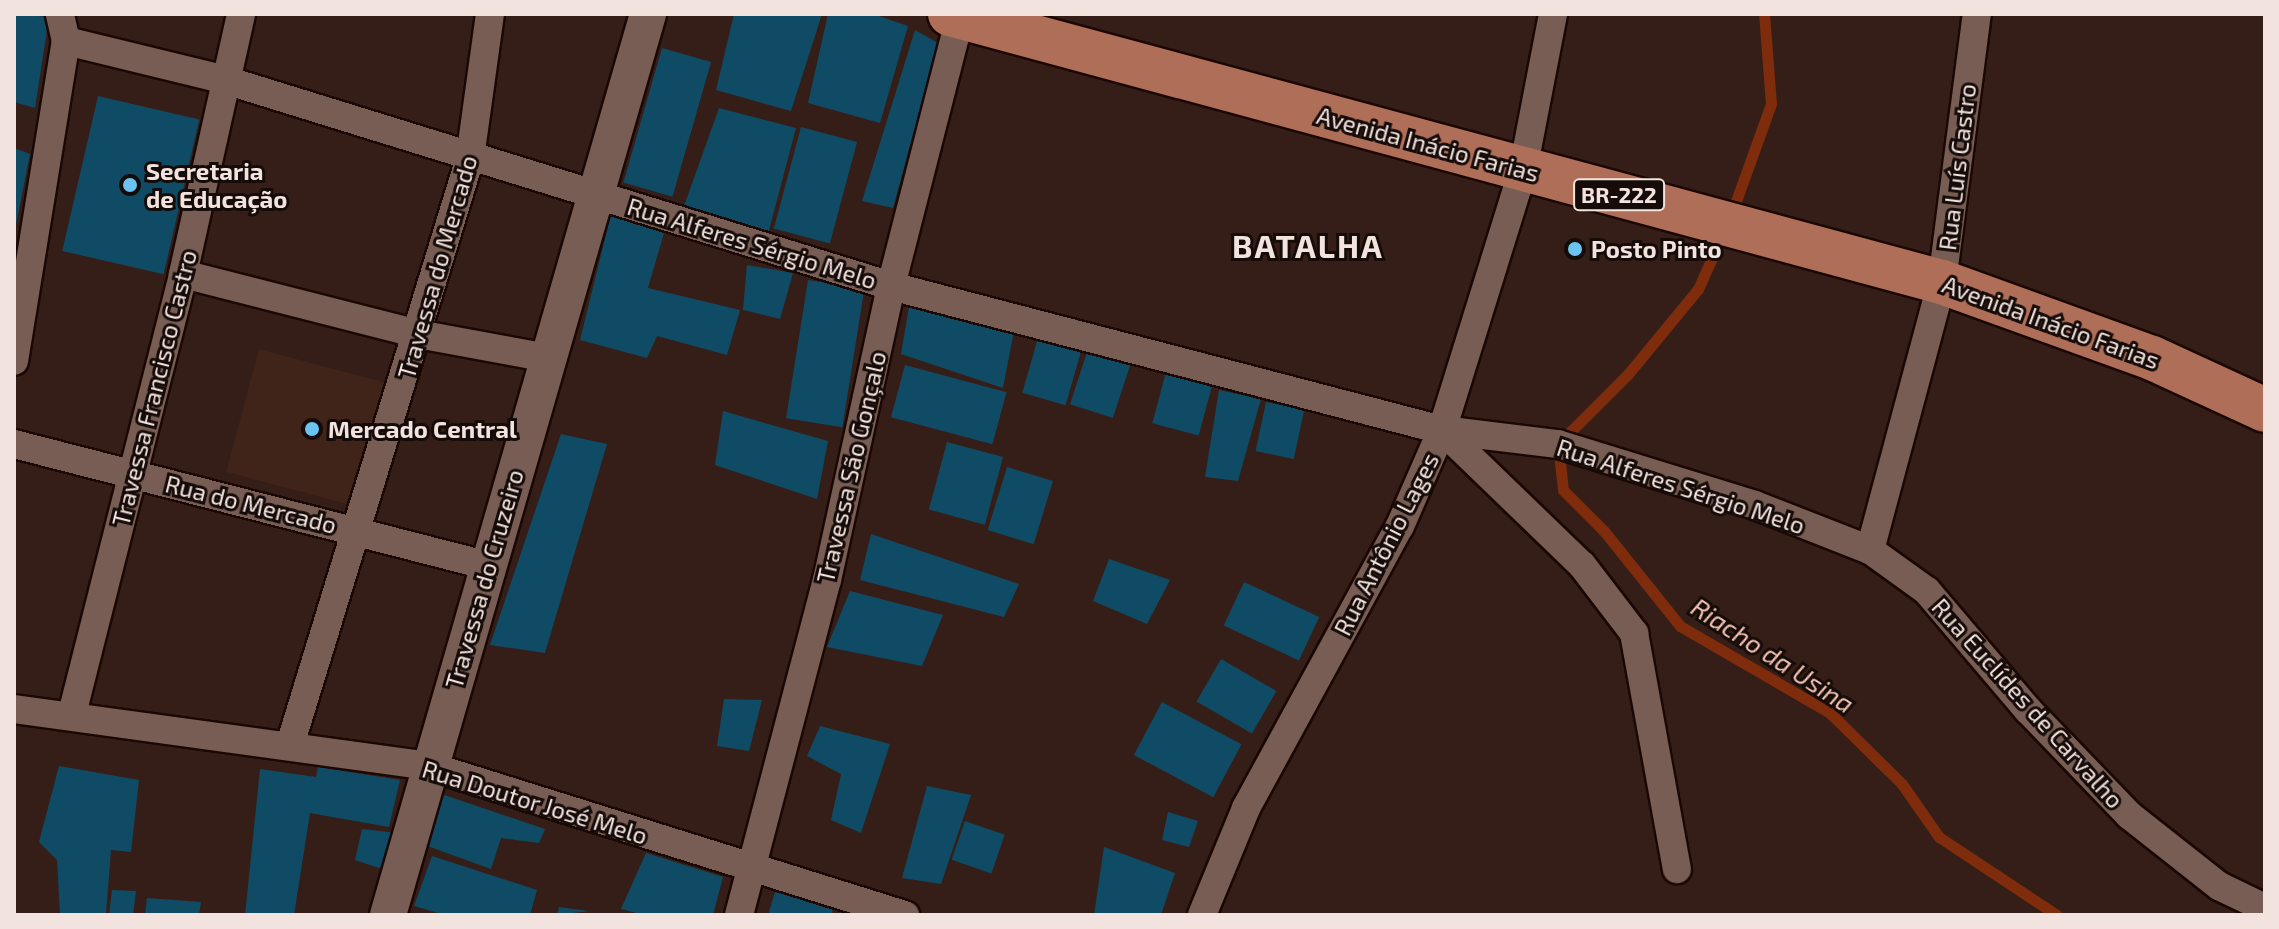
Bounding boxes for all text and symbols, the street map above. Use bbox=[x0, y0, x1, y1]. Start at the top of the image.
street label: Rua Luís Castro bbox=[1932, 82, 1982, 252]
street label: Avenida Inácio Farias bbox=[1314, 100, 1542, 188]
street label: Travessa do Mercado bbox=[391, 152, 483, 382]
place label: Secretaria de Educação bbox=[146, 157, 287, 213]
marker: Secretaria de Educação bbox=[121, 176, 139, 194]
road number: BR-222 bbox=[1573, 177, 1665, 213]
street label: Rua Alferes Sérgio Melo bbox=[624, 191, 880, 295]
district label: BATALHA bbox=[1232, 226, 1384, 264]
place label: Posto Pinto bbox=[1591, 235, 1722, 263]
marker: Posto Pinto bbox=[1566, 240, 1584, 258]
street label: Travessa Francisco Castro bbox=[106, 247, 202, 529]
street label: Avenida Inácio Farias bbox=[1939, 269, 2163, 375]
street label: Travessa São Gonçalo bbox=[810, 348, 892, 586]
place label: Mercado Central bbox=[328, 415, 517, 443]
marker: Mercado Central bbox=[303, 420, 321, 438]
street label: Rua Alferes Sérgio Melo bbox=[1553, 432, 1809, 540]
street label: Rua Antônio Lages bbox=[1327, 448, 1445, 640]
street label: Travessa do Cruzeiro bbox=[439, 466, 529, 692]
street label: Rua do Mercado bbox=[162, 469, 340, 539]
water label: Riacho da Usina bbox=[1686, 591, 1860, 719]
street label: Rua Euclídes de Carvalho bbox=[1926, 592, 2130, 814]
street label: Rua Doutor José Melo bbox=[418, 754, 652, 850]

